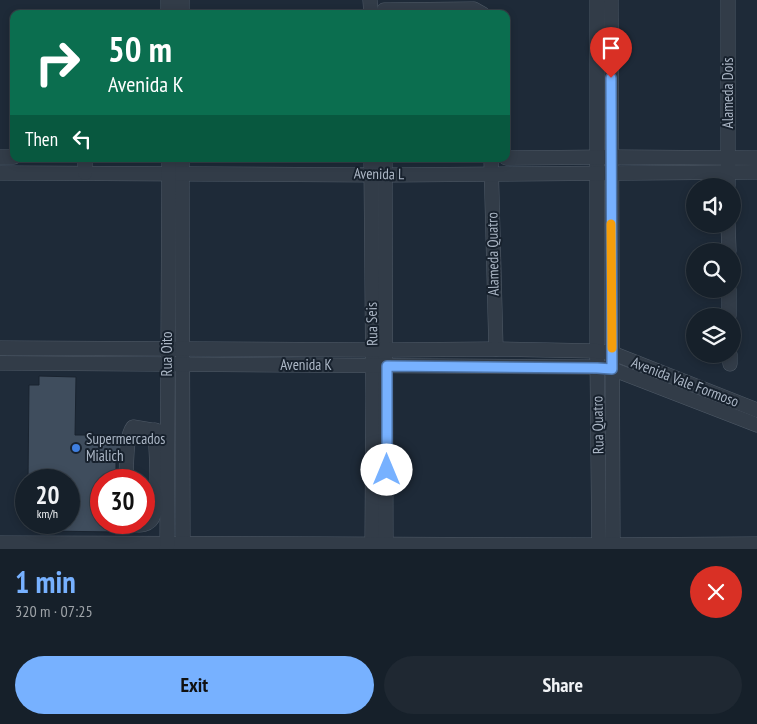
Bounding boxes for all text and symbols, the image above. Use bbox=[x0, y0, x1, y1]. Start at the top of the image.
text: 50 m bbox=[108, 26, 172, 72]
pin bbox=[590, 27, 632, 78]
icon: right bbox=[25, 30, 90, 95]
icon: arrive bbox=[597, 34, 625, 62]
street label: Alameda Dois bbox=[718, 58, 737, 128]
text: Avenida K bbox=[108, 70, 184, 98]
icon: left bbox=[68, 125, 96, 153]
text: Then bbox=[25, 127, 58, 151]
street label: Avenida L bbox=[354, 164, 405, 183]
map controls bbox=[686, 178, 741, 363]
button: sound bbox=[686, 178, 741, 233]
street label: Alameda Quatro bbox=[482, 212, 503, 296]
button: search bbox=[686, 243, 741, 298]
street label: Rua Seis bbox=[362, 302, 381, 346]
button: layers bbox=[686, 308, 741, 363]
street label: Rua Oito bbox=[157, 332, 176, 376]
street label: Avenida Vale Formoso bbox=[629, 352, 742, 411]
street label: Avenida K bbox=[280, 355, 332, 374]
street label: Rua Quatro bbox=[587, 396, 608, 454]
place label: Supermercados Mialich bbox=[86, 429, 165, 465]
marker: Supermercados Mialich bbox=[70, 442, 82, 454]
position arrow bbox=[360, 443, 412, 495]
speed limit sign: 30 bbox=[90, 469, 155, 534]
text: 20 bbox=[36, 479, 59, 511]
text: km/h bbox=[37, 506, 58, 521]
text: 1 min bbox=[15, 562, 76, 601]
button: close bbox=[690, 566, 742, 618]
text: 320 m · 07:25 bbox=[15, 601, 93, 621]
button: Exit bbox=[15, 656, 374, 714]
button: Share bbox=[384, 656, 742, 714]

